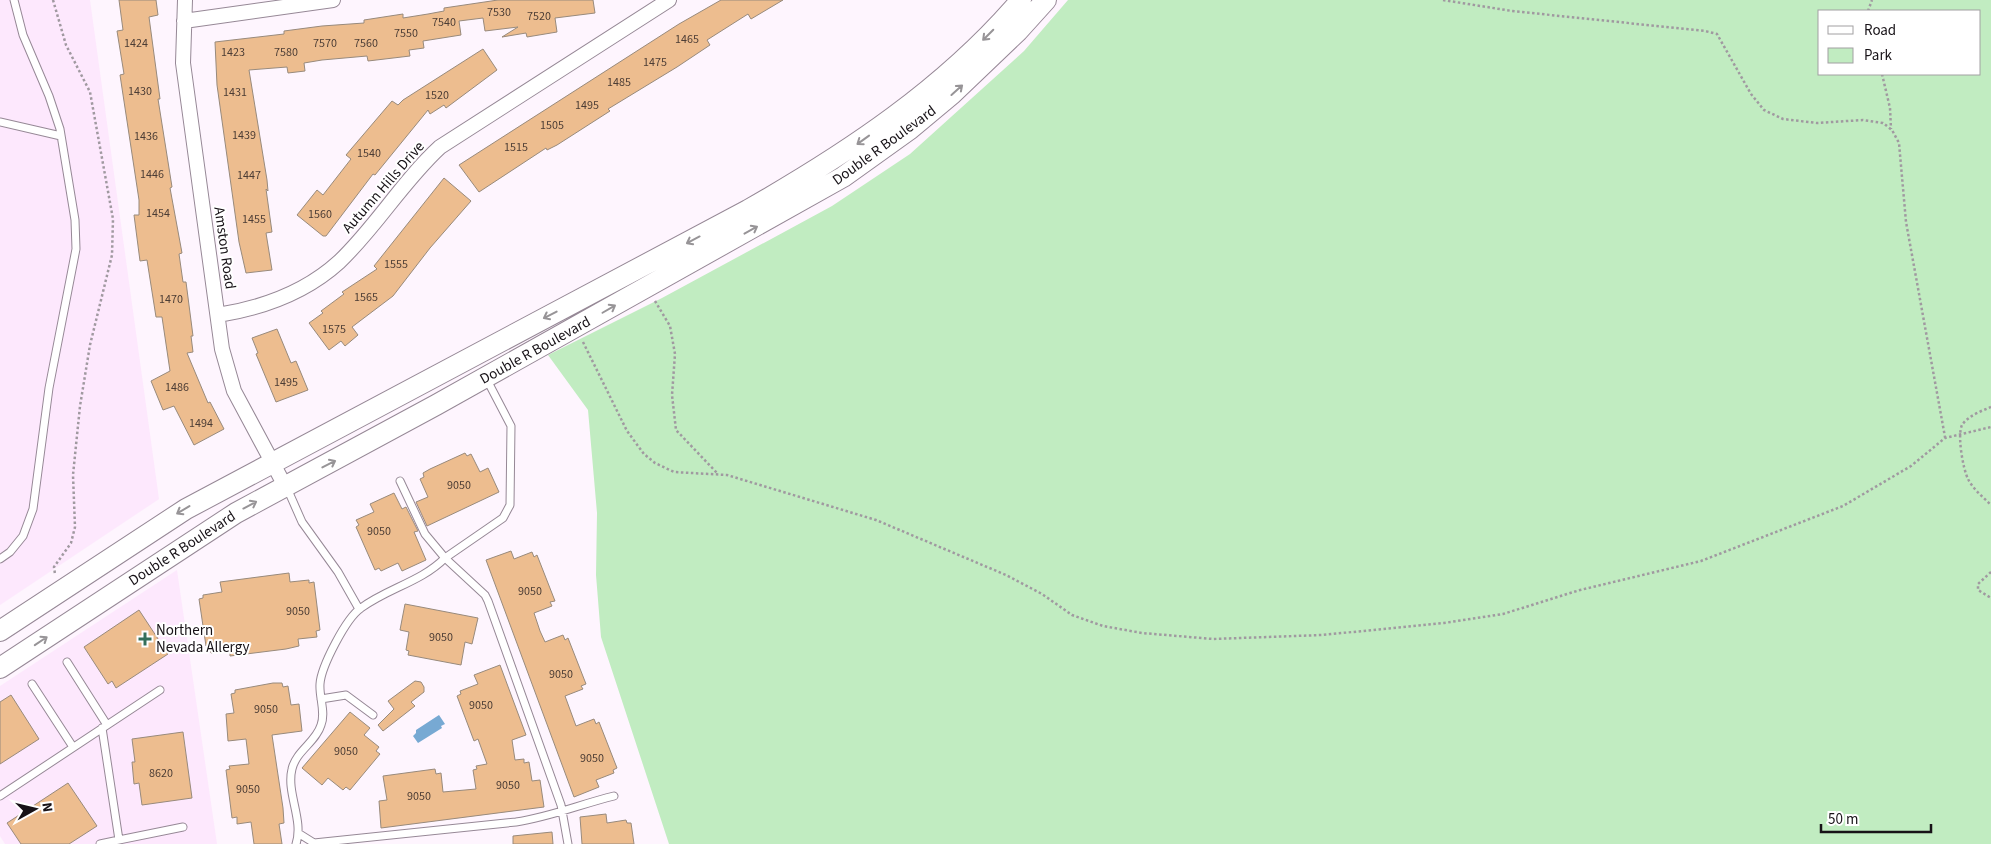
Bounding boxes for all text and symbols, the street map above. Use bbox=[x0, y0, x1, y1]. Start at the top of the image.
house number: 7530 bbox=[487, 4, 511, 21]
house number: 7520 bbox=[527, 8, 551, 25]
legend bbox=[1818, 10, 1981, 75]
house number: 7540 bbox=[432, 14, 456, 31]
text: Road bbox=[1864, 20, 1896, 41]
house number: 7550 bbox=[394, 25, 418, 42]
one-way arrow bbox=[981, 29, 994, 41]
house number: 1465 bbox=[675, 31, 699, 48]
house number: 1424 bbox=[124, 35, 148, 52]
house number: 7570 bbox=[313, 35, 337, 52]
house number: 7560 bbox=[354, 35, 378, 52]
house number: 1423 bbox=[221, 44, 245, 61]
house number: 7580 bbox=[274, 44, 298, 61]
text: Park bbox=[1864, 45, 1893, 66]
house number: 1475 bbox=[643, 54, 667, 71]
house number: 1485 bbox=[607, 74, 631, 91]
house number: 1430 bbox=[128, 83, 152, 100]
house number: 1431 bbox=[223, 84, 247, 101]
one-way arrow bbox=[951, 84, 964, 96]
house number: 1520 bbox=[425, 87, 449, 104]
house number: 1495 bbox=[575, 97, 599, 114]
street label: Double R Boulevard bbox=[828, 101, 941, 190]
house number: 1505 bbox=[540, 117, 564, 134]
house number: 1439 bbox=[232, 127, 256, 144]
house number: 1436 bbox=[134, 128, 158, 145]
one-way arrow bbox=[857, 134, 871, 145]
street label: Autumn Hills Drive bbox=[337, 137, 429, 238]
house number: 1515 bbox=[504, 139, 528, 156]
house number: 1540 bbox=[357, 145, 381, 162]
house number: 1446 bbox=[140, 166, 164, 183]
house number: 1447 bbox=[237, 167, 261, 184]
house number: 1454 bbox=[146, 205, 170, 222]
street label: Amston Road bbox=[208, 206, 241, 291]
house number: 1560 bbox=[308, 206, 332, 223]
house number: 1455 bbox=[242, 211, 266, 228]
one-way arrow bbox=[743, 225, 758, 234]
one-way arrow bbox=[686, 235, 701, 245]
house number: 1555 bbox=[384, 256, 408, 273]
house number: 1565 bbox=[354, 289, 378, 306]
house number: 1470 bbox=[159, 291, 183, 308]
one-way arrow bbox=[601, 303, 615, 313]
one-way arrow bbox=[542, 310, 557, 320]
street label: Double R Boulevard bbox=[476, 311, 594, 390]
house number: 1575 bbox=[322, 321, 346, 338]
house number: 1495 bbox=[274, 374, 298, 391]
house number: 1486 bbox=[165, 379, 189, 396]
house number: 1494 bbox=[189, 415, 213, 432]
one-way arrow bbox=[321, 458, 336, 468]
house number: 9050 bbox=[447, 477, 471, 494]
one-way arrow bbox=[243, 500, 258, 510]
street label: Double R Boulevard bbox=[125, 506, 240, 591]
one-way arrow bbox=[177, 506, 191, 516]
house number: 9050 bbox=[367, 523, 391, 540]
house number: 9050 bbox=[518, 583, 542, 600]
house number: 9050 bbox=[286, 603, 310, 620]
place label: Northern Nevada Allergy bbox=[156, 620, 249, 658]
house number: 9050 bbox=[429, 629, 453, 646]
marker: Northern Nevada Allergy bbox=[138, 632, 152, 646]
one-way arrow bbox=[33, 636, 47, 646]
house number: 9050 bbox=[549, 666, 573, 683]
house number: 9050 bbox=[469, 697, 493, 714]
house number: 9050 bbox=[254, 701, 278, 718]
house number: 9050 bbox=[334, 743, 358, 760]
house number: 9050 bbox=[580, 750, 604, 767]
house number: 8620 bbox=[149, 765, 173, 782]
house number: 9050 bbox=[496, 777, 520, 794]
house number: 9050 bbox=[236, 781, 260, 798]
north arrow bbox=[10, 784, 60, 834]
house number: 9050 bbox=[407, 788, 431, 805]
text: N bbox=[36, 801, 57, 813]
scale bar bbox=[1821, 802, 1931, 834]
text: 50 m bbox=[1828, 809, 1858, 830]

